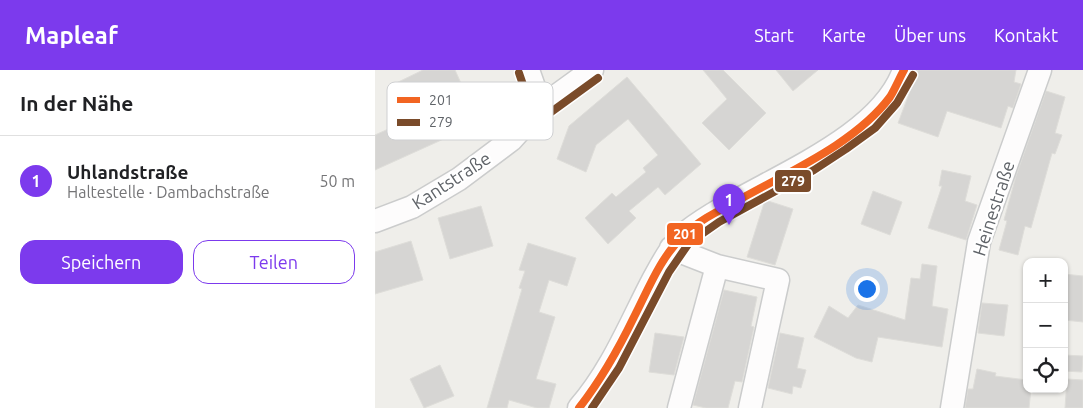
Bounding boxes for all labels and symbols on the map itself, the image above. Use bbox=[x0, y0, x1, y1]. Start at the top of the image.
legend bbox=[387, 82, 553, 140]
text: 201 bbox=[429, 92, 453, 108]
text: 279 bbox=[429, 114, 453, 130]
street label: Kantstraße bbox=[408, 147, 494, 213]
street label: Heinestraße bbox=[968, 158, 1018, 258]
line badge: 279 bbox=[774, 169, 812, 193]
text: 279 bbox=[781, 173, 805, 189]
pin: 1 bbox=[713, 184, 745, 225]
line badge: 201 bbox=[666, 222, 704, 246]
text: 201 bbox=[673, 226, 697, 242]
your location bbox=[854, 276, 880, 302]

